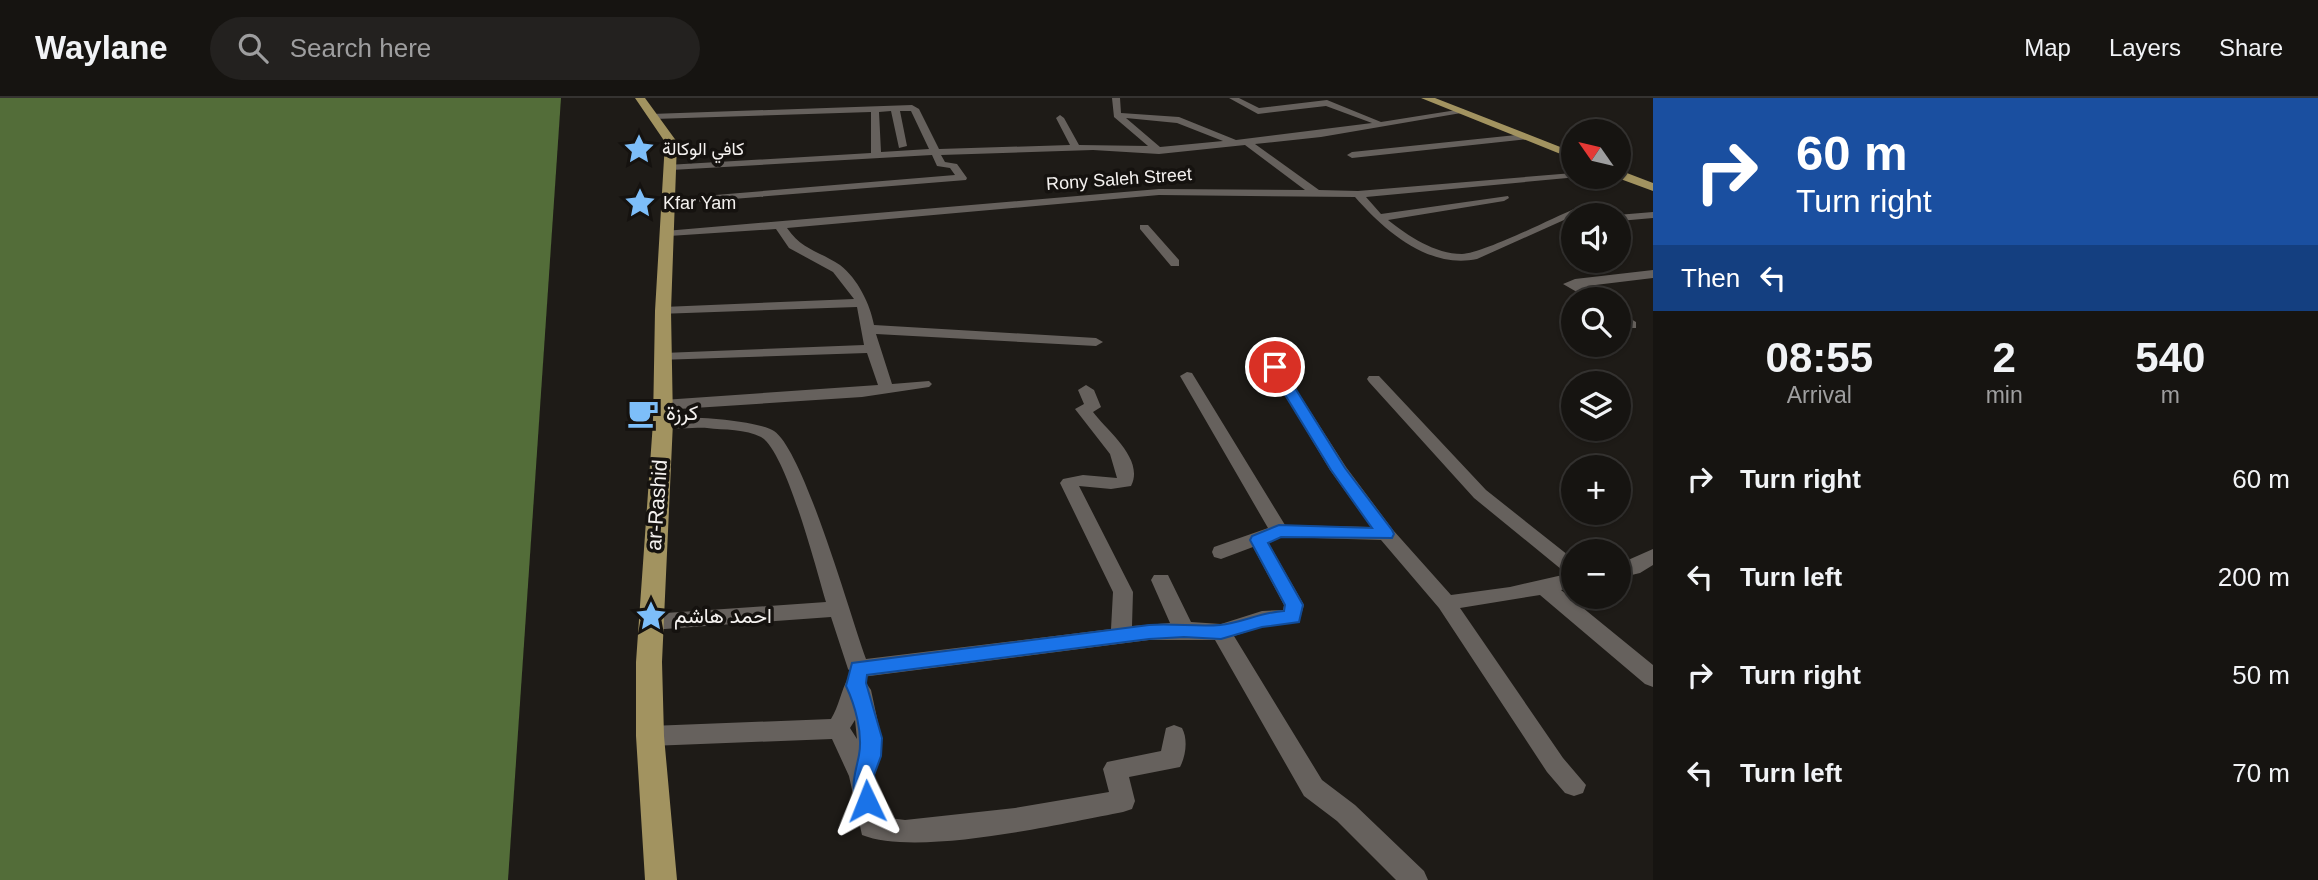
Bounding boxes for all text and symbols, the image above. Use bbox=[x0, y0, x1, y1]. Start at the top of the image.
search box bbox=[210, 17, 700, 80]
text: Waylane bbox=[35, 29, 168, 66]
icon: search bbox=[234, 29, 272, 67]
text: Search here bbox=[290, 33, 431, 63]
text: Map bbox=[2024, 34, 2071, 61]
text: Layers bbox=[2109, 34, 2181, 61]
text: Share bbox=[2219, 34, 2283, 61]
north arrow bbox=[1561, 119, 1631, 189]
map controls bbox=[1561, 119, 1631, 609]
icon: right bbox=[1681, 126, 1772, 217]
text: 60 m bbox=[1796, 126, 1908, 180]
place icon: كافي الوكالة bbox=[622, 132, 656, 166]
place label: كافي الوكالة bbox=[662, 139, 744, 164]
street label: Rony Saleh Street bbox=[1045, 164, 1193, 194]
text: Turn right bbox=[1796, 183, 1932, 219]
place icon: Kfar Yam bbox=[623, 186, 657, 220]
place label: Kfar Yam bbox=[663, 193, 736, 213]
button: sound bbox=[1561, 203, 1631, 273]
icon: left bbox=[1754, 259, 1792, 297]
text: Then bbox=[1681, 263, 1740, 293]
button: search bbox=[1561, 287, 1631, 357]
text: 08:55 bbox=[1766, 334, 1873, 381]
text: 2 bbox=[1992, 334, 2016, 381]
text: 540 bbox=[2135, 334, 2205, 381]
pin bbox=[1245, 337, 1305, 397]
icon: arrive bbox=[1256, 348, 1294, 386]
button: layers bbox=[1561, 371, 1631, 441]
text: Arrival bbox=[1787, 382, 1852, 408]
text: min bbox=[1986, 382, 2023, 408]
text: m bbox=[2161, 382, 2180, 408]
cafe icon: كرزة bbox=[626, 396, 660, 430]
place label: كرزة bbox=[666, 401, 698, 426]
button: + bbox=[1561, 455, 1631, 525]
street label: ar-Rashid bbox=[642, 459, 671, 551]
icon: right bbox=[1681, 460, 1719, 498]
text: Turn right bbox=[1740, 464, 1861, 494]
text: 60 m bbox=[2232, 464, 2290, 494]
button: − bbox=[1561, 539, 1631, 609]
icon: left bbox=[1681, 558, 1719, 596]
text: Turn left bbox=[1740, 562, 1842, 592]
text: 200 m bbox=[2218, 562, 2290, 592]
place icon: احمد هاشم bbox=[634, 599, 668, 633]
place label: احمد هاشم bbox=[674, 604, 772, 630]
icon: right bbox=[1681, 656, 1719, 694]
text: Turn right bbox=[1740, 660, 1861, 690]
text: 50 m bbox=[2232, 660, 2290, 690]
icon: left bbox=[1681, 754, 1719, 792]
text: Turn left bbox=[1740, 758, 1842, 788]
text: 70 m bbox=[2232, 758, 2290, 788]
position arrow bbox=[830, 764, 904, 838]

